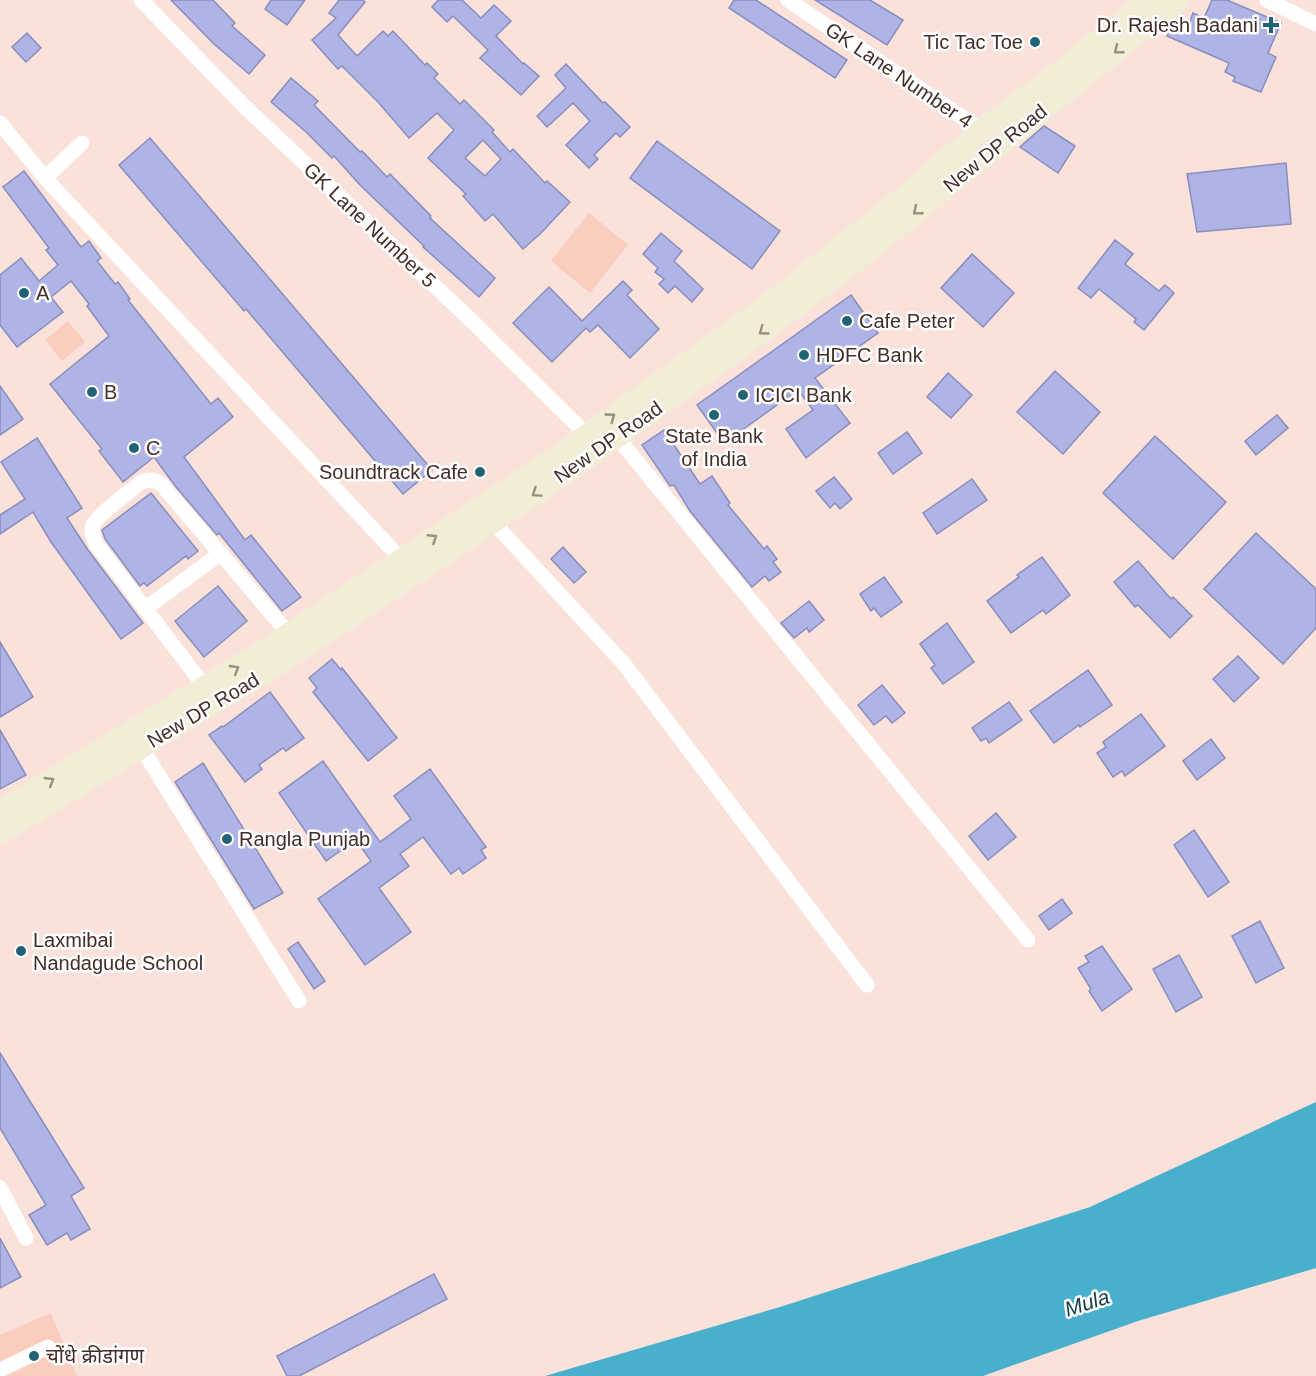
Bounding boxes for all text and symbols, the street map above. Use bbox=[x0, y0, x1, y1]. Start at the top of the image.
place label: Dr. Rajesh Badani bbox=[1097, 14, 1258, 36]
marker: Dr. Rajesh Badani bbox=[1262, 16, 1280, 34]
street label: GK Lane Number 4 bbox=[821, 18, 977, 132]
place label: Tic Tac Toe bbox=[923, 31, 1023, 53]
marker: Tic Tac Toe bbox=[1028, 35, 1042, 49]
one-way arrow bbox=[1114, 42, 1125, 53]
street label: New DP Road bbox=[939, 100, 1051, 196]
street label: GK Lane Number 5 bbox=[299, 158, 441, 292]
one-way arrow bbox=[912, 204, 923, 215]
place label: A bbox=[36, 282, 50, 304]
marker: A bbox=[17, 286, 31, 300]
place label: Cafe Peter bbox=[859, 310, 955, 332]
marker: Cafe Peter bbox=[840, 314, 854, 328]
one-way arrow bbox=[759, 324, 770, 335]
place label: HDFC Bank bbox=[816, 344, 924, 366]
marker: HDFC Bank bbox=[797, 348, 811, 362]
place label: B bbox=[104, 381, 117, 403]
place label: ICICI Bank bbox=[755, 384, 853, 406]
marker: B bbox=[85, 385, 99, 399]
marker: ICICI Bank bbox=[736, 388, 750, 402]
street label: New DP Road bbox=[550, 397, 666, 487]
marker: State Bank of India bbox=[707, 408, 721, 422]
one-way arrow bbox=[605, 413, 616, 424]
place label: State Bank of India bbox=[665, 425, 764, 470]
place label: C bbox=[146, 437, 160, 459]
marker: C bbox=[127, 441, 141, 455]
place label: Soundtrack Cafe bbox=[319, 461, 468, 483]
marker: Soundtrack Cafe bbox=[473, 465, 487, 479]
one-way arrow bbox=[532, 486, 542, 498]
one-way arrow bbox=[426, 534, 437, 545]
one-way arrow bbox=[229, 664, 239, 676]
street label: New DP Road bbox=[143, 668, 263, 752]
one-way arrow bbox=[44, 776, 54, 788]
place label: Rangla Punjab bbox=[239, 828, 370, 850]
marker: Rangla Punjab bbox=[220, 832, 234, 846]
place label: Laxmibai Nandagude School bbox=[33, 929, 203, 974]
marker: Laxmibai Nandagude School bbox=[14, 944, 28, 958]
water label: Mula bbox=[1062, 1285, 1112, 1320]
place label: चोंधे क्रीडांगण bbox=[46, 1344, 144, 1367]
marker: चोंधे क्रीडांगण bbox=[27, 1349, 41, 1363]

